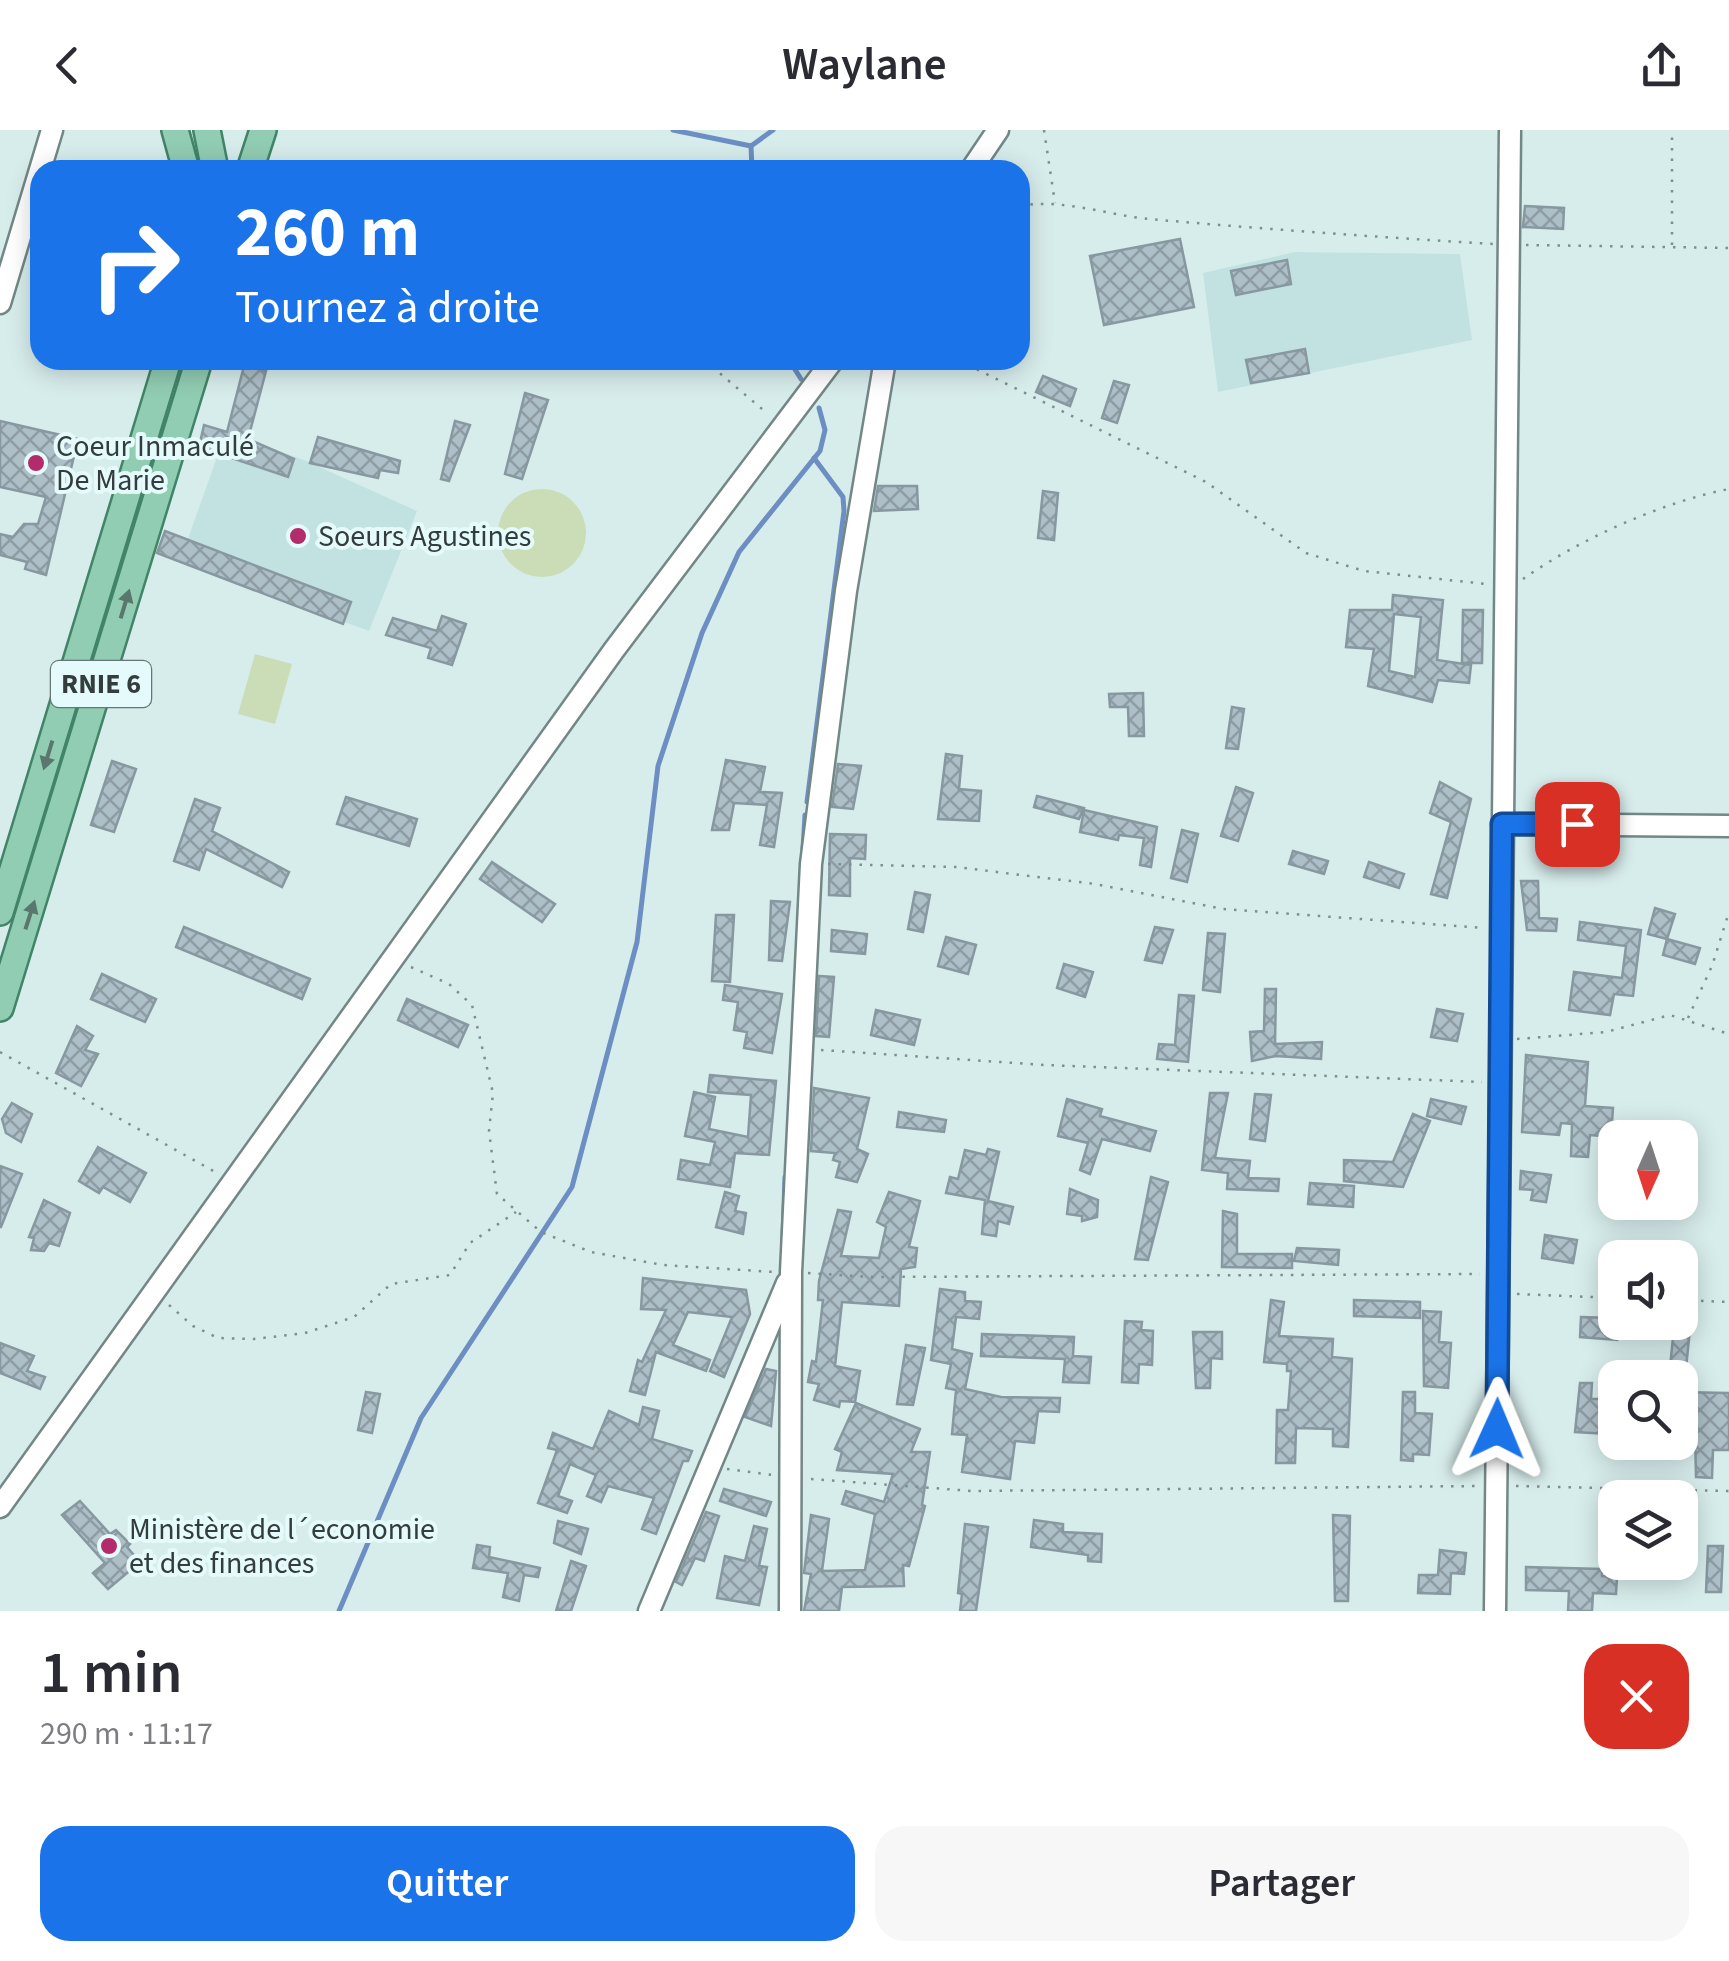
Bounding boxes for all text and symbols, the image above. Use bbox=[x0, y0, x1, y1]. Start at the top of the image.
text: Waylane bbox=[782, 33, 947, 97]
icon: back bbox=[40, 38, 95, 93]
icon: share bbox=[1634, 38, 1689, 93]
text: 260 m bbox=[235, 183, 420, 283]
icon: right bbox=[70, 200, 200, 330]
text: Tournez à droite bbox=[235, 276, 540, 340]
place label: Coeur Inmaculé De Marie bbox=[56, 425, 254, 502]
marker: Coeur Inmaculé De Marie bbox=[25, 452, 47, 474]
place label: Soeurs Agustines bbox=[318, 515, 531, 558]
marker: Soeurs Agustines bbox=[287, 525, 309, 547]
one-way arrow bbox=[118, 588, 133, 619]
road number: RNIE 6 bbox=[51, 661, 151, 707]
one-way arrow bbox=[40, 740, 55, 770]
pin bbox=[1535, 782, 1620, 867]
icon: arrive bbox=[1550, 797, 1605, 852]
one-way arrow bbox=[23, 899, 38, 929]
north arrow bbox=[1598, 1120, 1698, 1220]
map controls bbox=[1598, 1120, 1698, 1580]
button: sound bbox=[1598, 1240, 1698, 1340]
button: search bbox=[1598, 1360, 1698, 1460]
position arrow bbox=[1445, 1377, 1549, 1481]
button: layers bbox=[1598, 1480, 1698, 1580]
place label: Ministère de l´economie et des finances bbox=[129, 1508, 435, 1585]
marker: Ministère de l´economie et des finances bbox=[98, 1535, 120, 1557]
text: 1 min bbox=[40, 1631, 183, 1716]
button: close bbox=[1584, 1644, 1689, 1749]
text: 290 m · 11:17 bbox=[40, 1711, 213, 1757]
button: Quitter bbox=[40, 1826, 855, 1941]
button: Partager bbox=[875, 1826, 1689, 1941]

